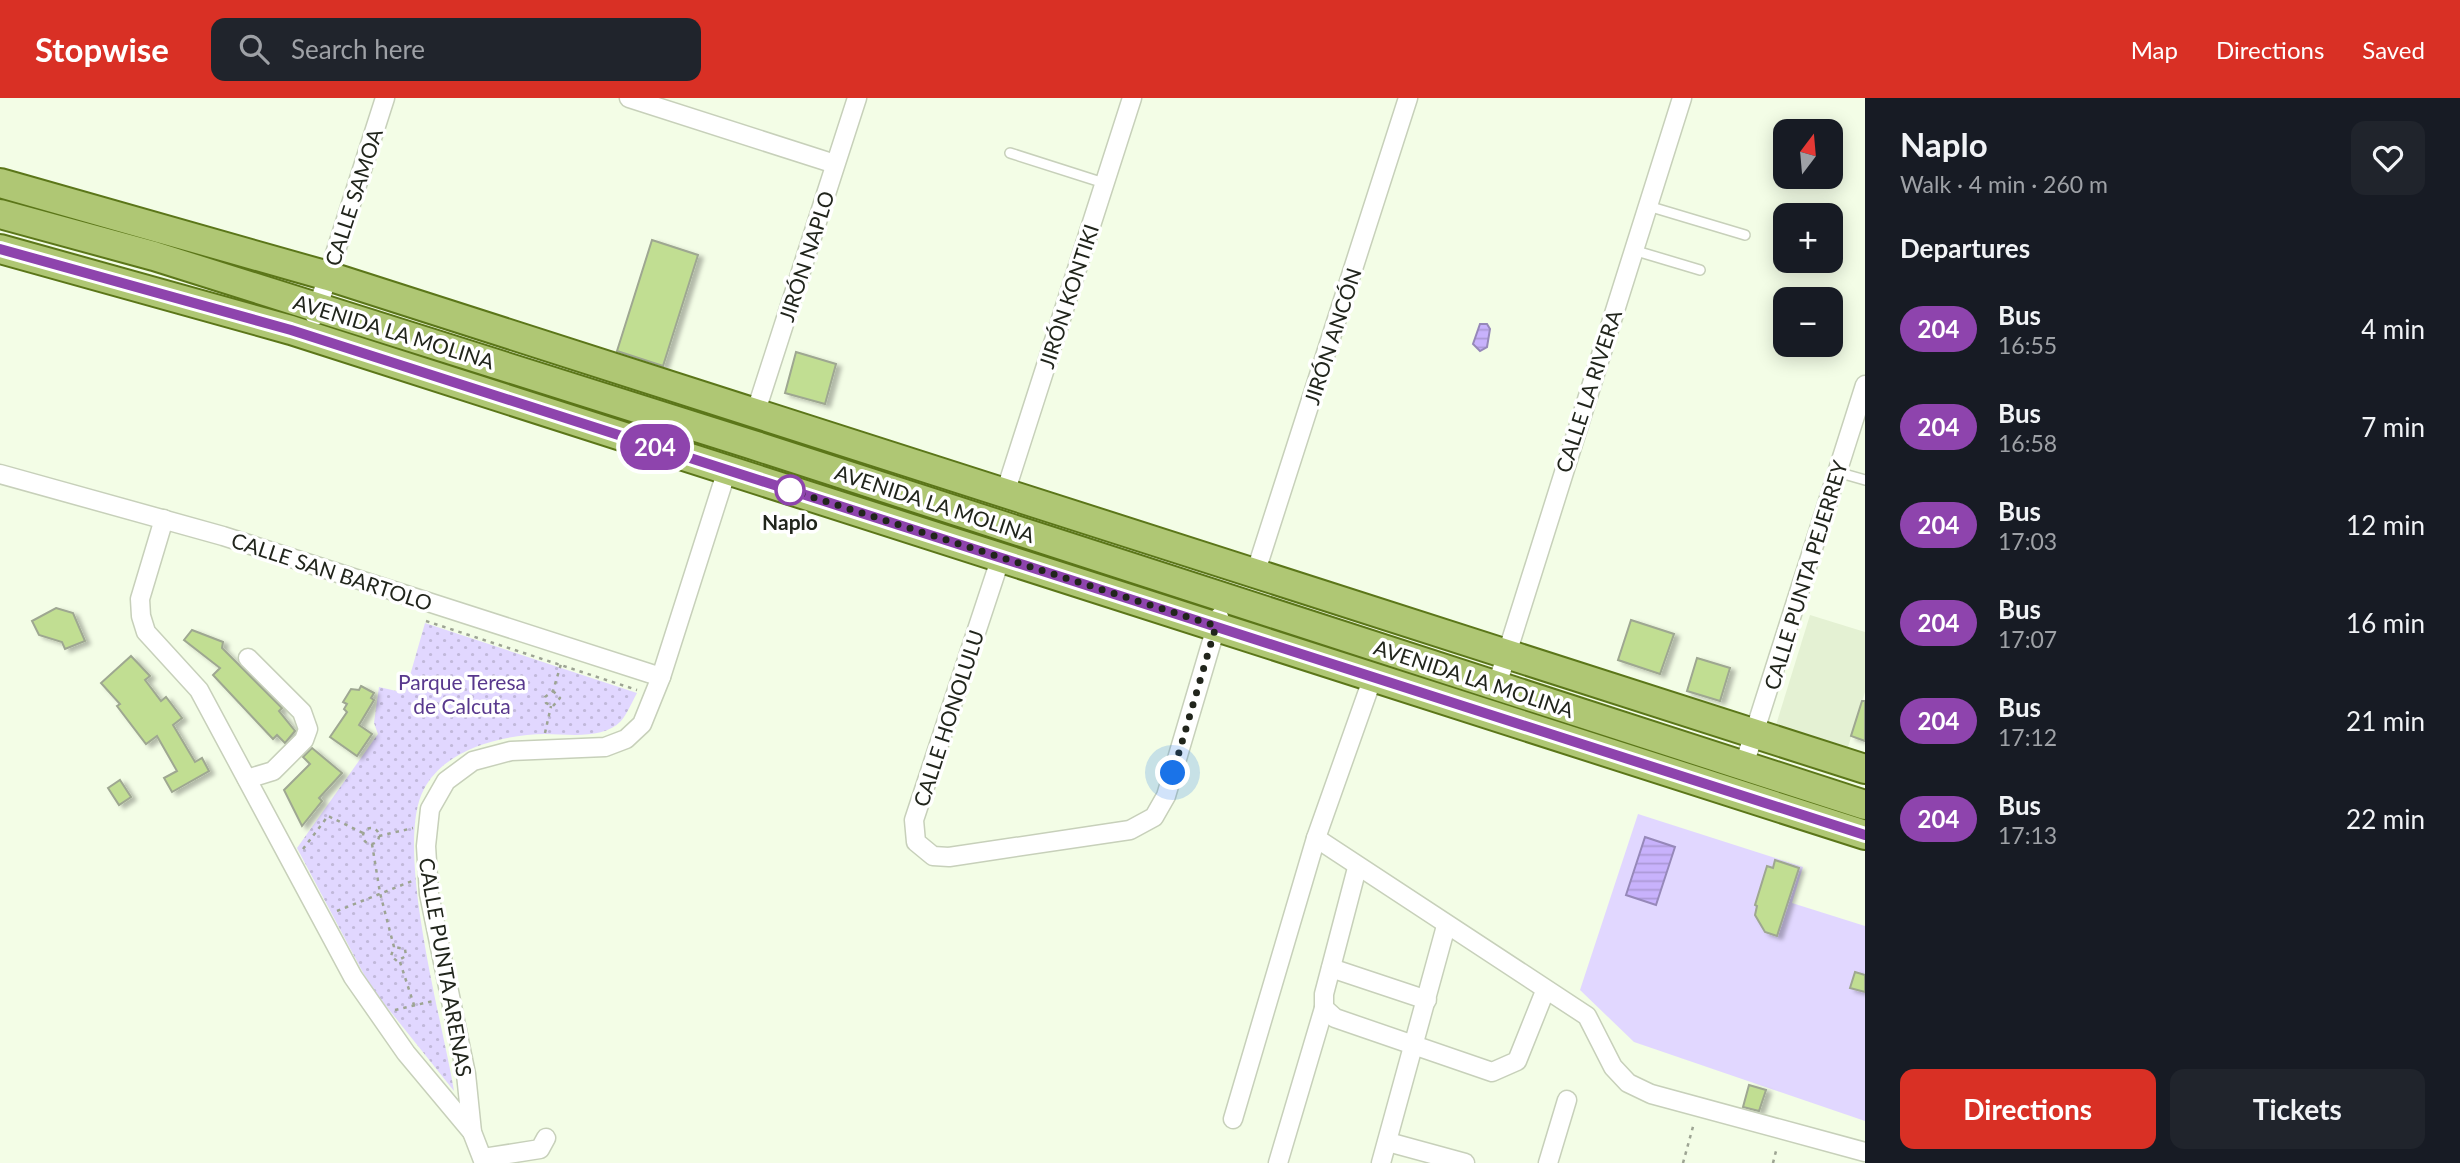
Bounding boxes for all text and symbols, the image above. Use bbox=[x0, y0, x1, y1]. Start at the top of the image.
search box bbox=[211, 18, 701, 81]
text: Stopwise bbox=[35, 29, 169, 69]
icon: search bbox=[235, 30, 273, 68]
text: Search here bbox=[291, 33, 425, 65]
text: Map bbox=[2131, 35, 2178, 64]
text: Directions bbox=[2216, 35, 2324, 64]
text: Saved bbox=[2362, 35, 2425, 64]
north arrow bbox=[1773, 119, 1843, 189]
map controls bbox=[1773, 119, 1843, 357]
button: heart bbox=[2351, 121, 2425, 195]
street label: CALLE SAMOA bbox=[319, 124, 387, 269]
text: Naplo bbox=[1900, 124, 1988, 164]
text: Walk · 4 min · 260 m bbox=[1900, 170, 2108, 198]
street label: JIRÓN NAPLO bbox=[773, 188, 839, 324]
button: + bbox=[1773, 203, 1843, 273]
street label: JIRÓN KONTIKI bbox=[1033, 221, 1103, 371]
text: Departures bbox=[1900, 232, 2030, 264]
street label: JIRÓN ANCÓN bbox=[1298, 265, 1366, 407]
button: − bbox=[1773, 287, 1843, 357]
street label: AVENIDA LA MOLINA bbox=[291, 289, 498, 374]
text: Bus bbox=[1998, 299, 2041, 331]
street label: CALLE LA RIVERA bbox=[1550, 306, 1626, 476]
text: 4 min bbox=[2361, 313, 2425, 345]
text: 204 bbox=[1918, 314, 1959, 343]
text: 16:55 bbox=[1998, 331, 2057, 359]
text: Bus bbox=[1998, 397, 2041, 429]
text: 7 min bbox=[2361, 411, 2425, 443]
text: 204 bbox=[1918, 412, 1959, 441]
line badge: 204 bbox=[615, 424, 695, 470]
text: 16:58 bbox=[1998, 429, 2057, 457]
text: 204 bbox=[634, 432, 676, 461]
street label: CALLE PUNTA PEJERREY bbox=[1758, 456, 1852, 693]
street label: AVENIDA LA MOLINA bbox=[832, 459, 1039, 547]
marker: Naplo bbox=[775, 475, 805, 505]
text: Bus bbox=[1998, 495, 2041, 527]
place label: Naplo bbox=[762, 509, 818, 534]
text: 12 min bbox=[2346, 509, 2425, 541]
text: 204 bbox=[1918, 510, 1959, 539]
street label: CALLE SAN BARTOLO bbox=[228, 527, 436, 615]
text: 17:03 bbox=[1998, 527, 2057, 555]
text: Bus bbox=[1998, 593, 2041, 625]
text: 16 min bbox=[2346, 607, 2425, 639]
text: 204 bbox=[1918, 608, 1959, 637]
text: 17:07 bbox=[1998, 625, 2057, 653]
street label: CALLE HONOLULU bbox=[908, 626, 988, 810]
street label: AVENIDA LA MOLINA bbox=[1371, 634, 1578, 722]
park label: Parque Teresa de Calcuta bbox=[398, 669, 526, 718]
text: Bus bbox=[1998, 691, 2041, 723]
text: 21 min bbox=[2346, 705, 2425, 737]
text: 204 bbox=[1918, 706, 1959, 735]
text: 17:12 bbox=[1998, 723, 2057, 751]
your location bbox=[1155, 755, 1190, 790]
text: Bus bbox=[1998, 789, 2041, 821]
text: 22 min bbox=[2346, 803, 2425, 835]
text: 204 bbox=[1918, 804, 1959, 833]
text: 17:13 bbox=[1998, 821, 2057, 849]
street label: CALLE PUNTA ARENAS bbox=[414, 856, 478, 1078]
button: Directions bbox=[1900, 1069, 2156, 1149]
button: Tickets bbox=[2170, 1069, 2425, 1149]

